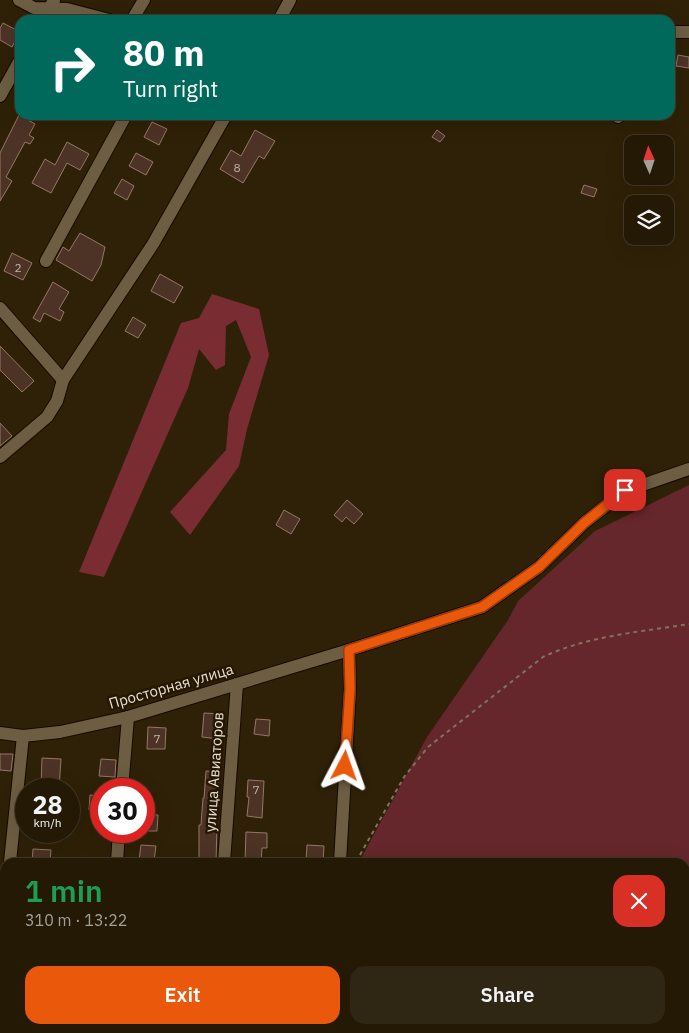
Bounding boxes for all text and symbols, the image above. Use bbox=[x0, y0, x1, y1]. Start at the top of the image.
text: 80 m bbox=[123, 30, 205, 76]
icon: right bbox=[40, 35, 105, 100]
text: Turn right bbox=[123, 74, 218, 103]
north arrow bbox=[624, 135, 674, 185]
map controls bbox=[624, 135, 674, 245]
house number: 8 bbox=[233, 160, 241, 175]
button: layers bbox=[624, 195, 674, 245]
house number: 2 bbox=[14, 260, 22, 275]
pin bbox=[604, 469, 646, 511]
icon: arrive bbox=[611, 476, 639, 504]
street label: Просторная улица bbox=[106, 659, 236, 713]
street label: улица Авиаторов bbox=[200, 711, 228, 833]
house number: 7 bbox=[153, 731, 161, 746]
position arrow bbox=[318, 739, 370, 791]
speed limit sign: 30 bbox=[90, 778, 155, 843]
house number: 7 bbox=[252, 782, 260, 797]
text: 28 bbox=[32, 788, 63, 821]
text: km/h bbox=[33, 815, 62, 830]
text: 1 min bbox=[25, 871, 103, 910]
button: close bbox=[613, 875, 665, 927]
text: 310 m · 13:22 bbox=[25, 910, 127, 930]
button: Exit bbox=[25, 966, 340, 1024]
button: Share bbox=[350, 966, 665, 1024]

